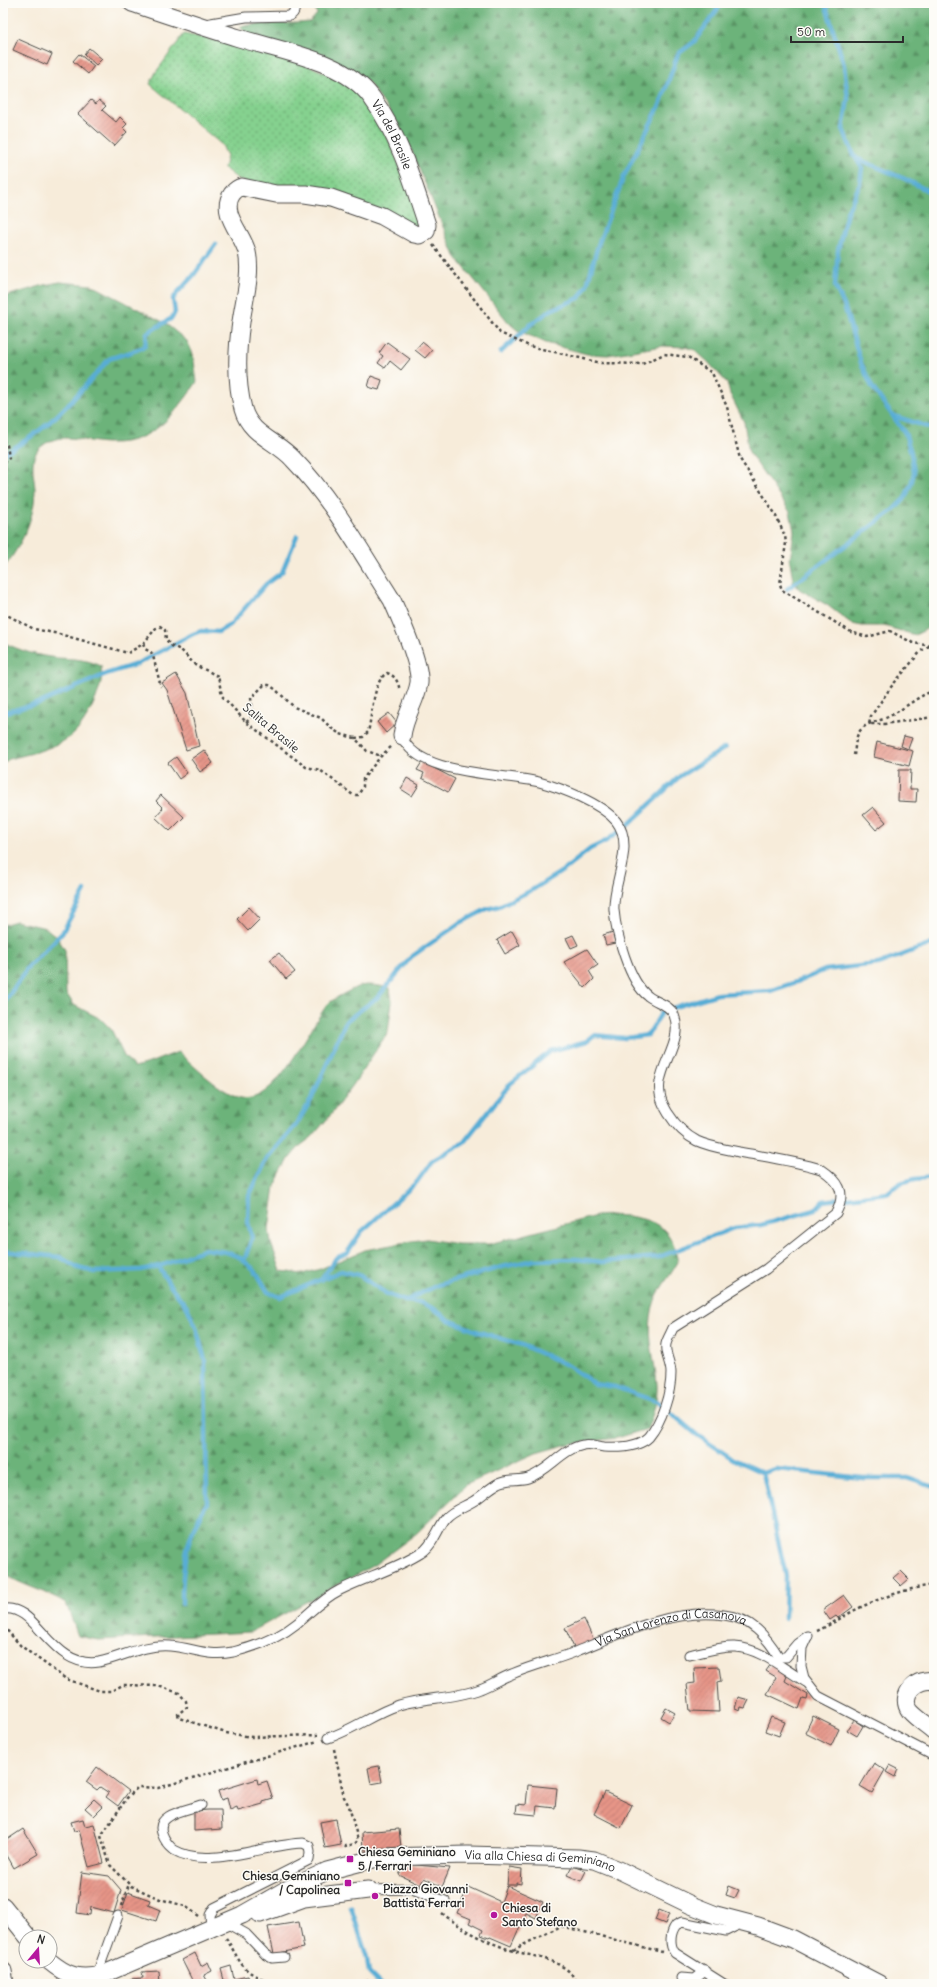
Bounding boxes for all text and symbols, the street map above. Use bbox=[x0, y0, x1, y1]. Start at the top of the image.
scale bar bbox=[791, 18, 903, 44]
text: 50 m bbox=[797, 24, 826, 39]
street label: Via del Brasile bbox=[368, 97, 416, 171]
street label: Salita Brasile bbox=[240, 700, 303, 756]
street label: Via San Lorenzo di Casanova bbox=[593, 1606, 750, 1650]
place label: Chiesa Geminiano 5 / Ferrari bbox=[358, 1844, 456, 1873]
street label: Via alla Chiesa di Geminiano bbox=[464, 1847, 618, 1875]
marker: Chiesa Geminiano 5 / Ferrari bbox=[345, 1854, 355, 1864]
place label: Chiesa Geminiano / Capolinea bbox=[242, 1868, 340, 1898]
marker: Chiesa Geminiano / Capolinea bbox=[343, 1878, 353, 1888]
place label: Piazza Giovanni Battista Ferrari bbox=[383, 1881, 468, 1910]
marker: Piazza Giovanni Battista Ferrari bbox=[370, 1891, 380, 1901]
place label: Chiesa di Santo Stefano bbox=[502, 1900, 577, 1929]
marker: Chiesa di Santo Stefano bbox=[489, 1910, 499, 1920]
north arrow bbox=[18, 1929, 58, 1969]
text: N bbox=[35, 1932, 47, 1947]

